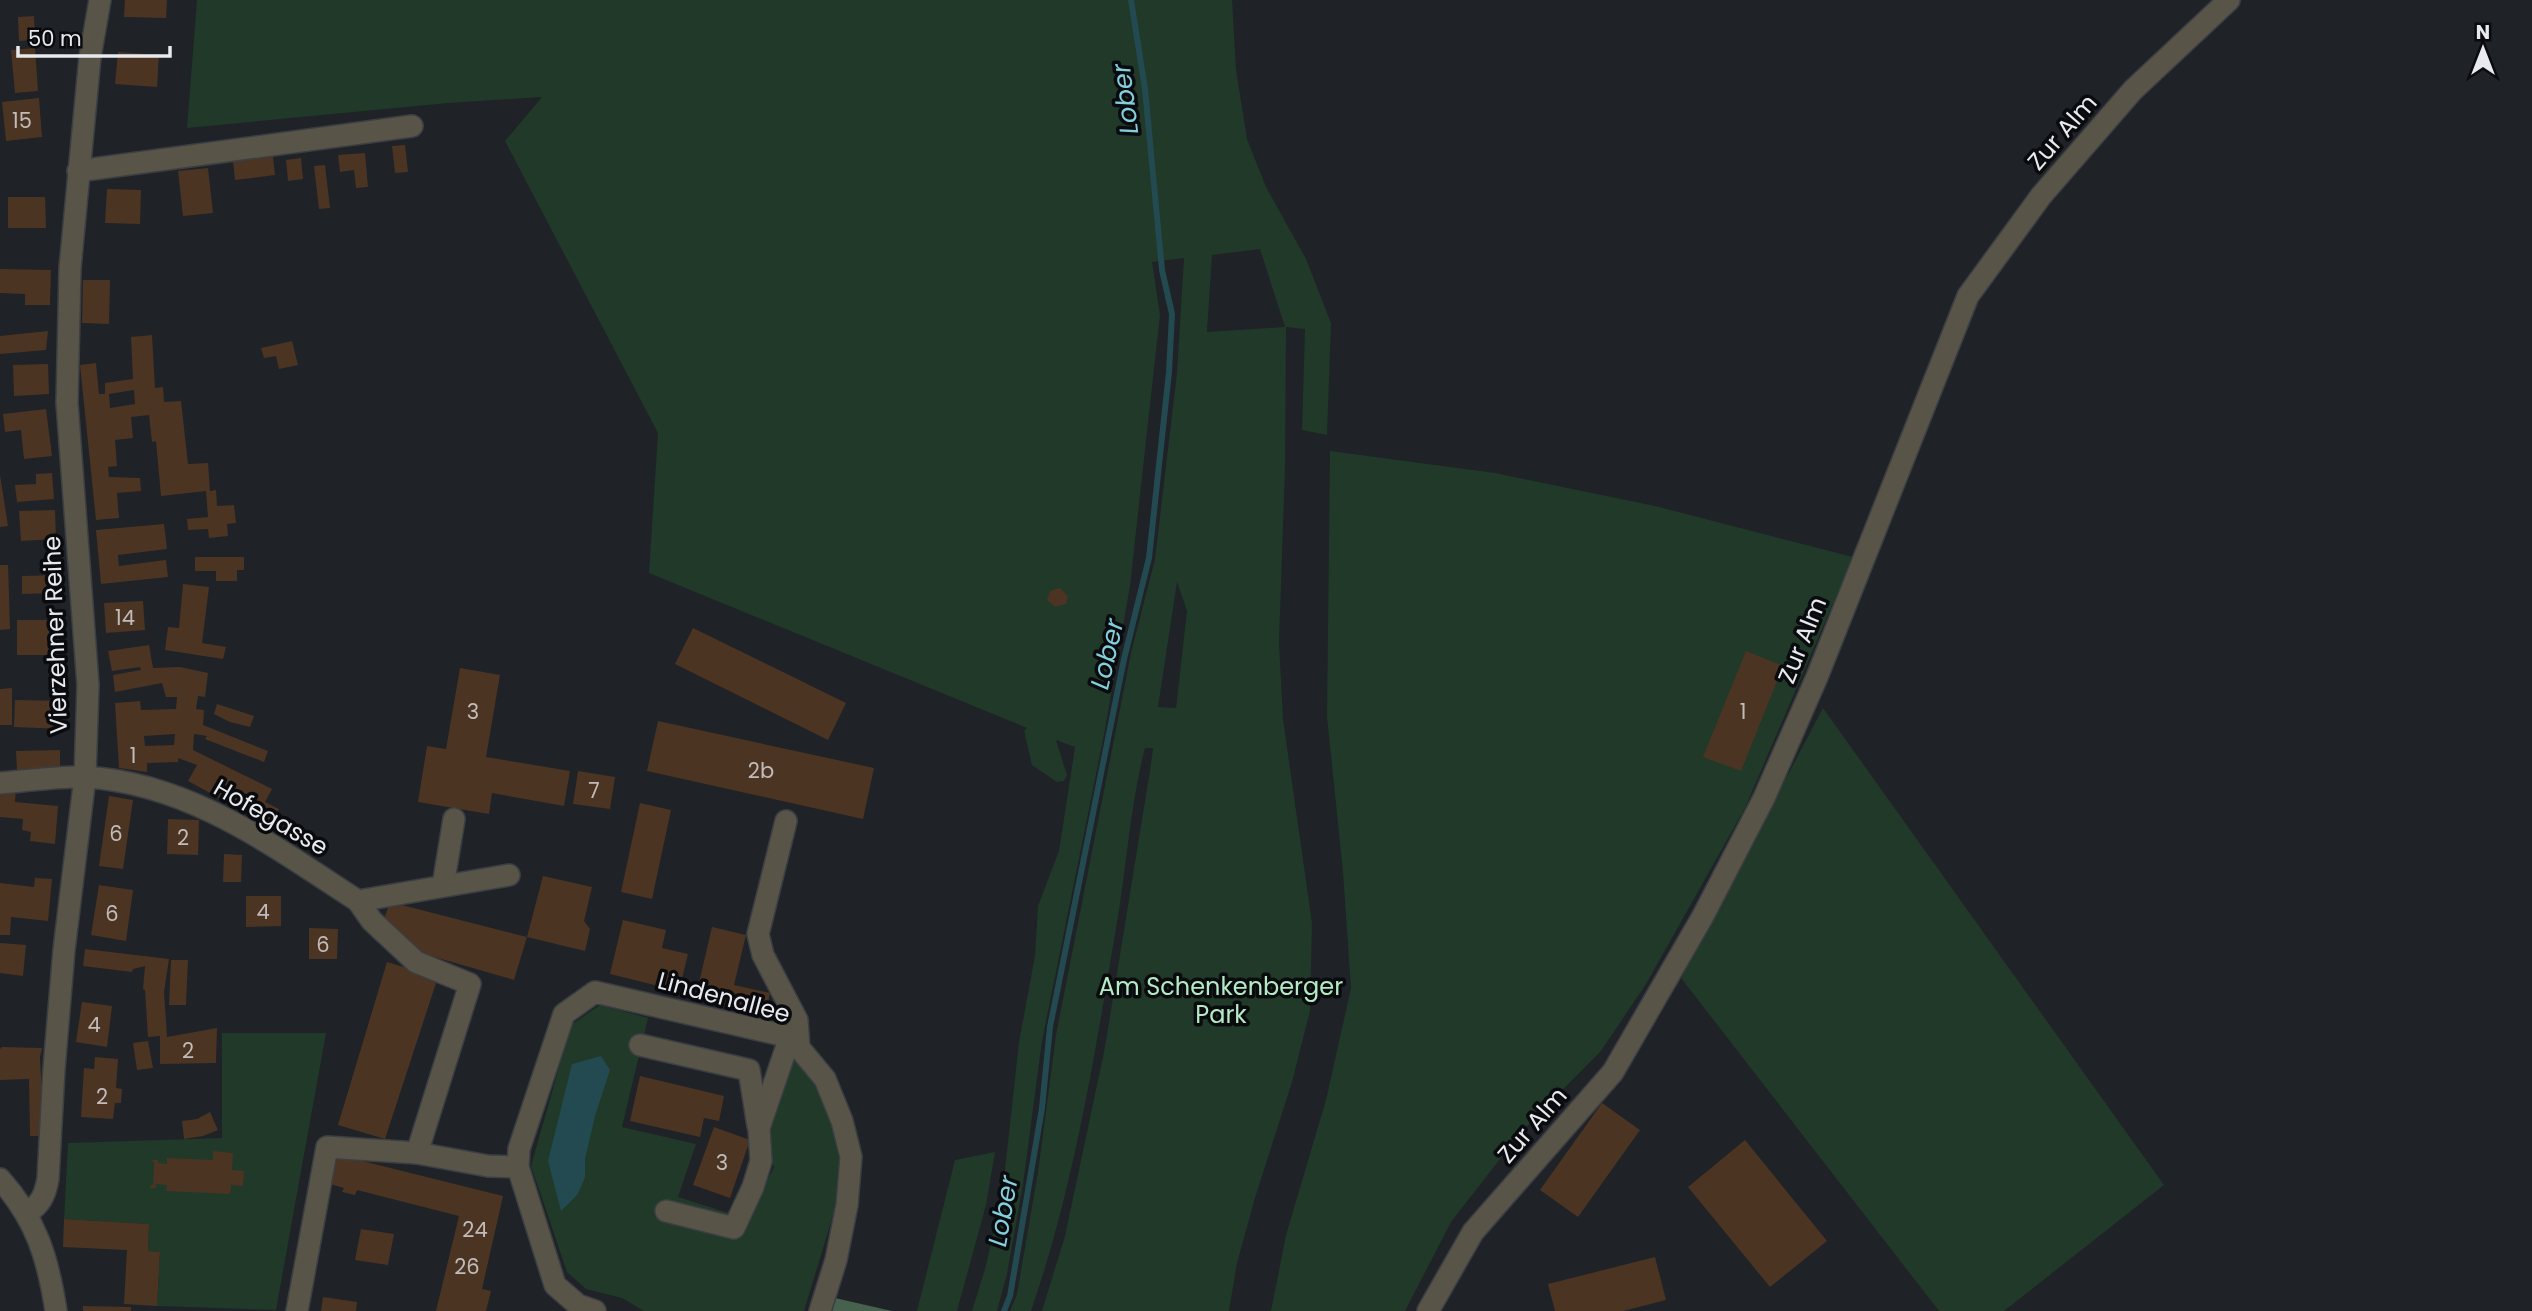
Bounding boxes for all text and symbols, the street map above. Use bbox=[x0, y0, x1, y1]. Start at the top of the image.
scale bar bbox=[18, 14, 170, 58]
north arrow bbox=[2448, 14, 2518, 84]
text: N bbox=[2476, 19, 2490, 46]
text: 50 m bbox=[28, 24, 82, 53]
water label: Lober bbox=[1103, 60, 1147, 137]
street label: Zur Alm bbox=[2020, 87, 2104, 177]
house number: 15 bbox=[12, 106, 32, 135]
street label: Vierzehner Reihe bbox=[35, 535, 75, 735]
street label: Zur Alm bbox=[1770, 592, 1834, 688]
house number: 14 bbox=[115, 603, 135, 632]
water label: Lober bbox=[1081, 614, 1133, 693]
house number: 3 bbox=[467, 697, 479, 726]
house number: 1 bbox=[1740, 697, 1746, 726]
house number: 1 bbox=[130, 741, 136, 770]
house number: 2b bbox=[748, 756, 774, 785]
street label: Hofegasse bbox=[208, 771, 334, 863]
house number: 7 bbox=[588, 776, 600, 805]
house number: 6 bbox=[109, 819, 123, 848]
house number: 2 bbox=[177, 823, 189, 852]
house number: 4 bbox=[256, 897, 270, 926]
house number: 6 bbox=[105, 899, 119, 928]
house number: 6 bbox=[316, 930, 330, 959]
street label: Lindenallee bbox=[654, 963, 794, 1031]
park label: Am Schenkenberger Park bbox=[1099, 970, 1343, 1031]
house number: 4 bbox=[87, 1010, 101, 1039]
house number: 2 bbox=[182, 1036, 194, 1065]
street label: Zur Alm bbox=[1490, 1080, 1574, 1170]
house number: 2 bbox=[96, 1082, 108, 1111]
house number: 3 bbox=[716, 1148, 728, 1177]
water label: Lober bbox=[979, 1172, 1027, 1249]
house number: 24 bbox=[462, 1215, 488, 1244]
house number: 26 bbox=[454, 1252, 480, 1281]

